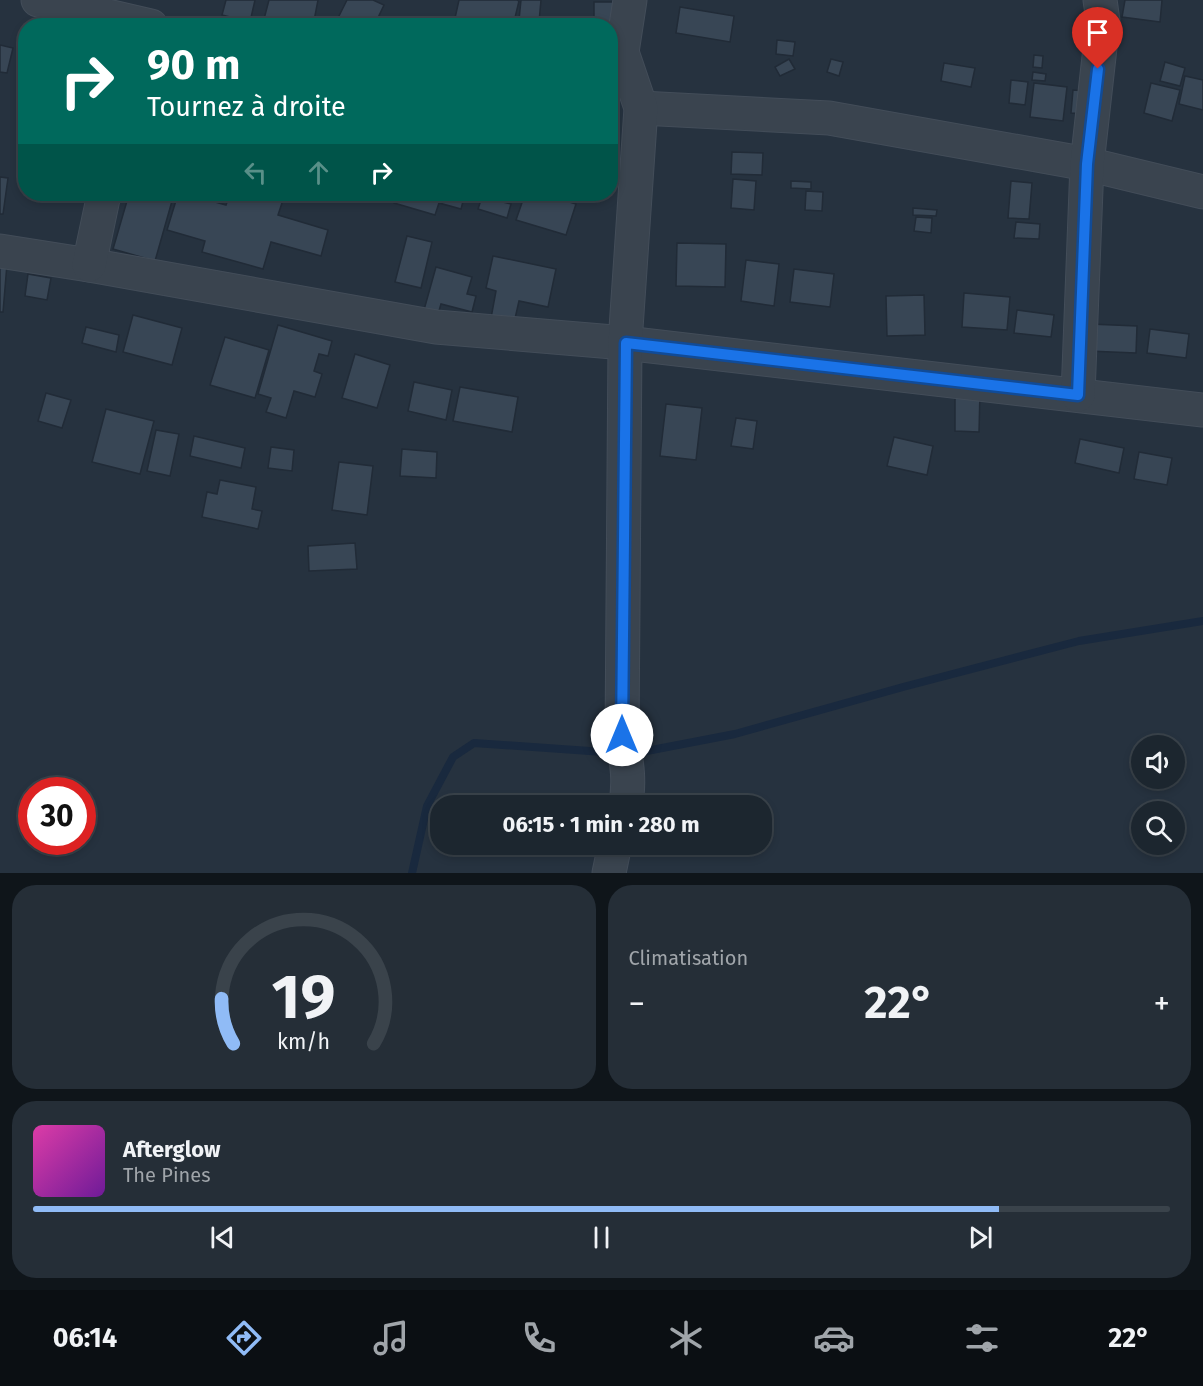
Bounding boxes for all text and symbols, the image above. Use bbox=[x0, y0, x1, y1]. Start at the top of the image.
pin bbox=[1072, 7, 1123, 69]
icon: arrive bbox=[1081, 16, 1114, 49]
text: 90 m bbox=[147, 40, 241, 90]
icon: right bbox=[48, 42, 126, 120]
text: Tournez à droite bbox=[147, 91, 346, 123]
icon: left bbox=[239, 156, 272, 189]
icon: ahead bbox=[302, 156, 335, 189]
icon: right bbox=[365, 156, 398, 189]
position arrow bbox=[590, 703, 654, 767]
map controls bbox=[1131, 735, 1185, 855]
button: sound bbox=[1131, 735, 1185, 789]
speed limit sign: 30 bbox=[18, 777, 96, 855]
button: search bbox=[1131, 801, 1185, 855]
text: 06:15 · 1 min · 280 m bbox=[503, 811, 699, 838]
text: Climatisation bbox=[629, 946, 748, 970]
text: 19 bbox=[272, 960, 336, 1035]
text: 22° bbox=[864, 976, 934, 1030]
text: − bbox=[629, 984, 645, 1024]
text: + bbox=[1154, 984, 1170, 1024]
text: km/h bbox=[277, 1029, 330, 1055]
text: Afterglow bbox=[123, 1136, 220, 1163]
text: The Pines bbox=[123, 1163, 210, 1187]
icon: previous bbox=[206, 1221, 239, 1254]
icon: pause bbox=[585, 1221, 618, 1254]
icon: next bbox=[964, 1221, 997, 1254]
icon: directions bbox=[223, 1317, 265, 1359]
icon: music bbox=[370, 1317, 412, 1359]
icon: phone bbox=[518, 1317, 560, 1359]
icon: climate bbox=[665, 1317, 707, 1359]
icon: car bbox=[813, 1317, 855, 1359]
icon: filters bbox=[961, 1317, 1003, 1359]
text: 06:14 bbox=[53, 1322, 117, 1354]
text: 22° bbox=[1108, 1322, 1150, 1354]

